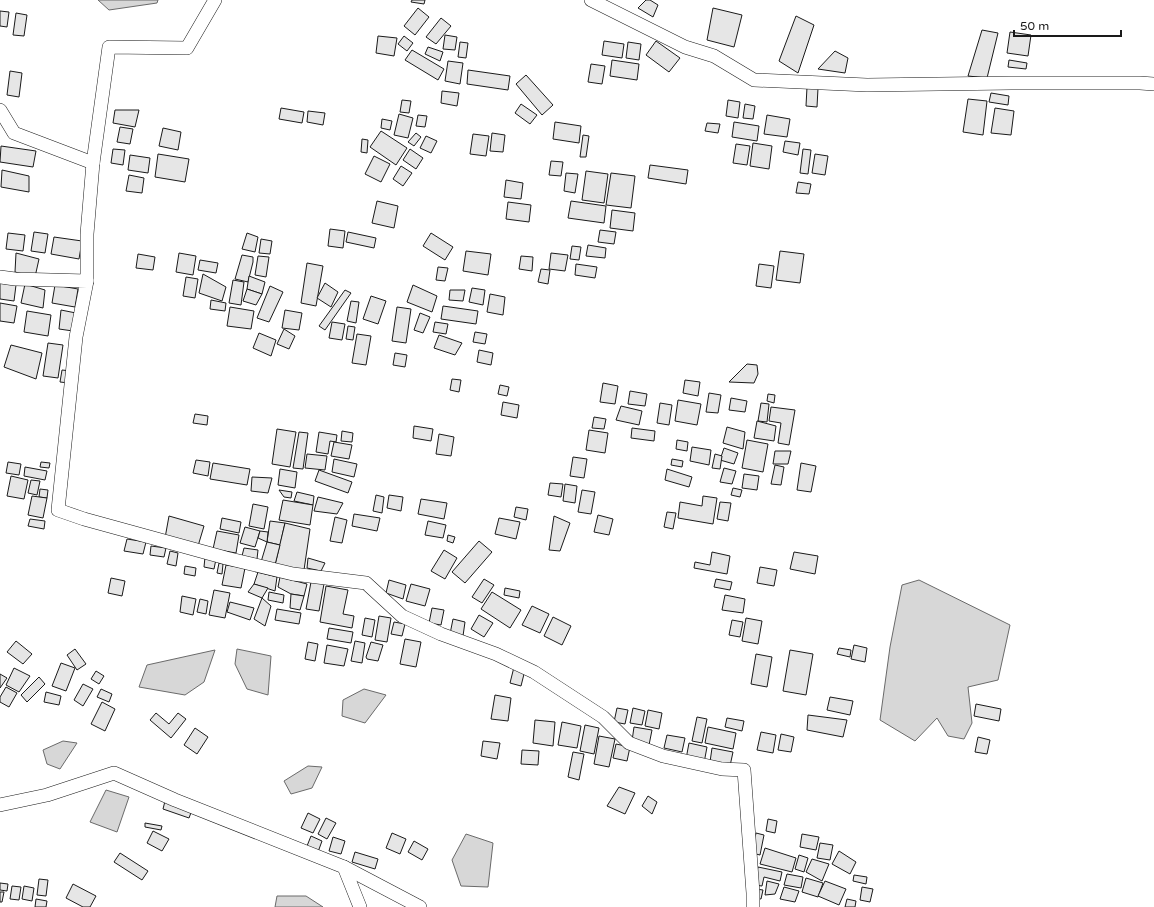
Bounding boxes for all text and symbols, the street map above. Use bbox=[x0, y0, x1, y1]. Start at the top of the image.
scale bar bbox=[1014, 12, 1121, 38]
text: 50 m bbox=[1020, 19, 1049, 33]

